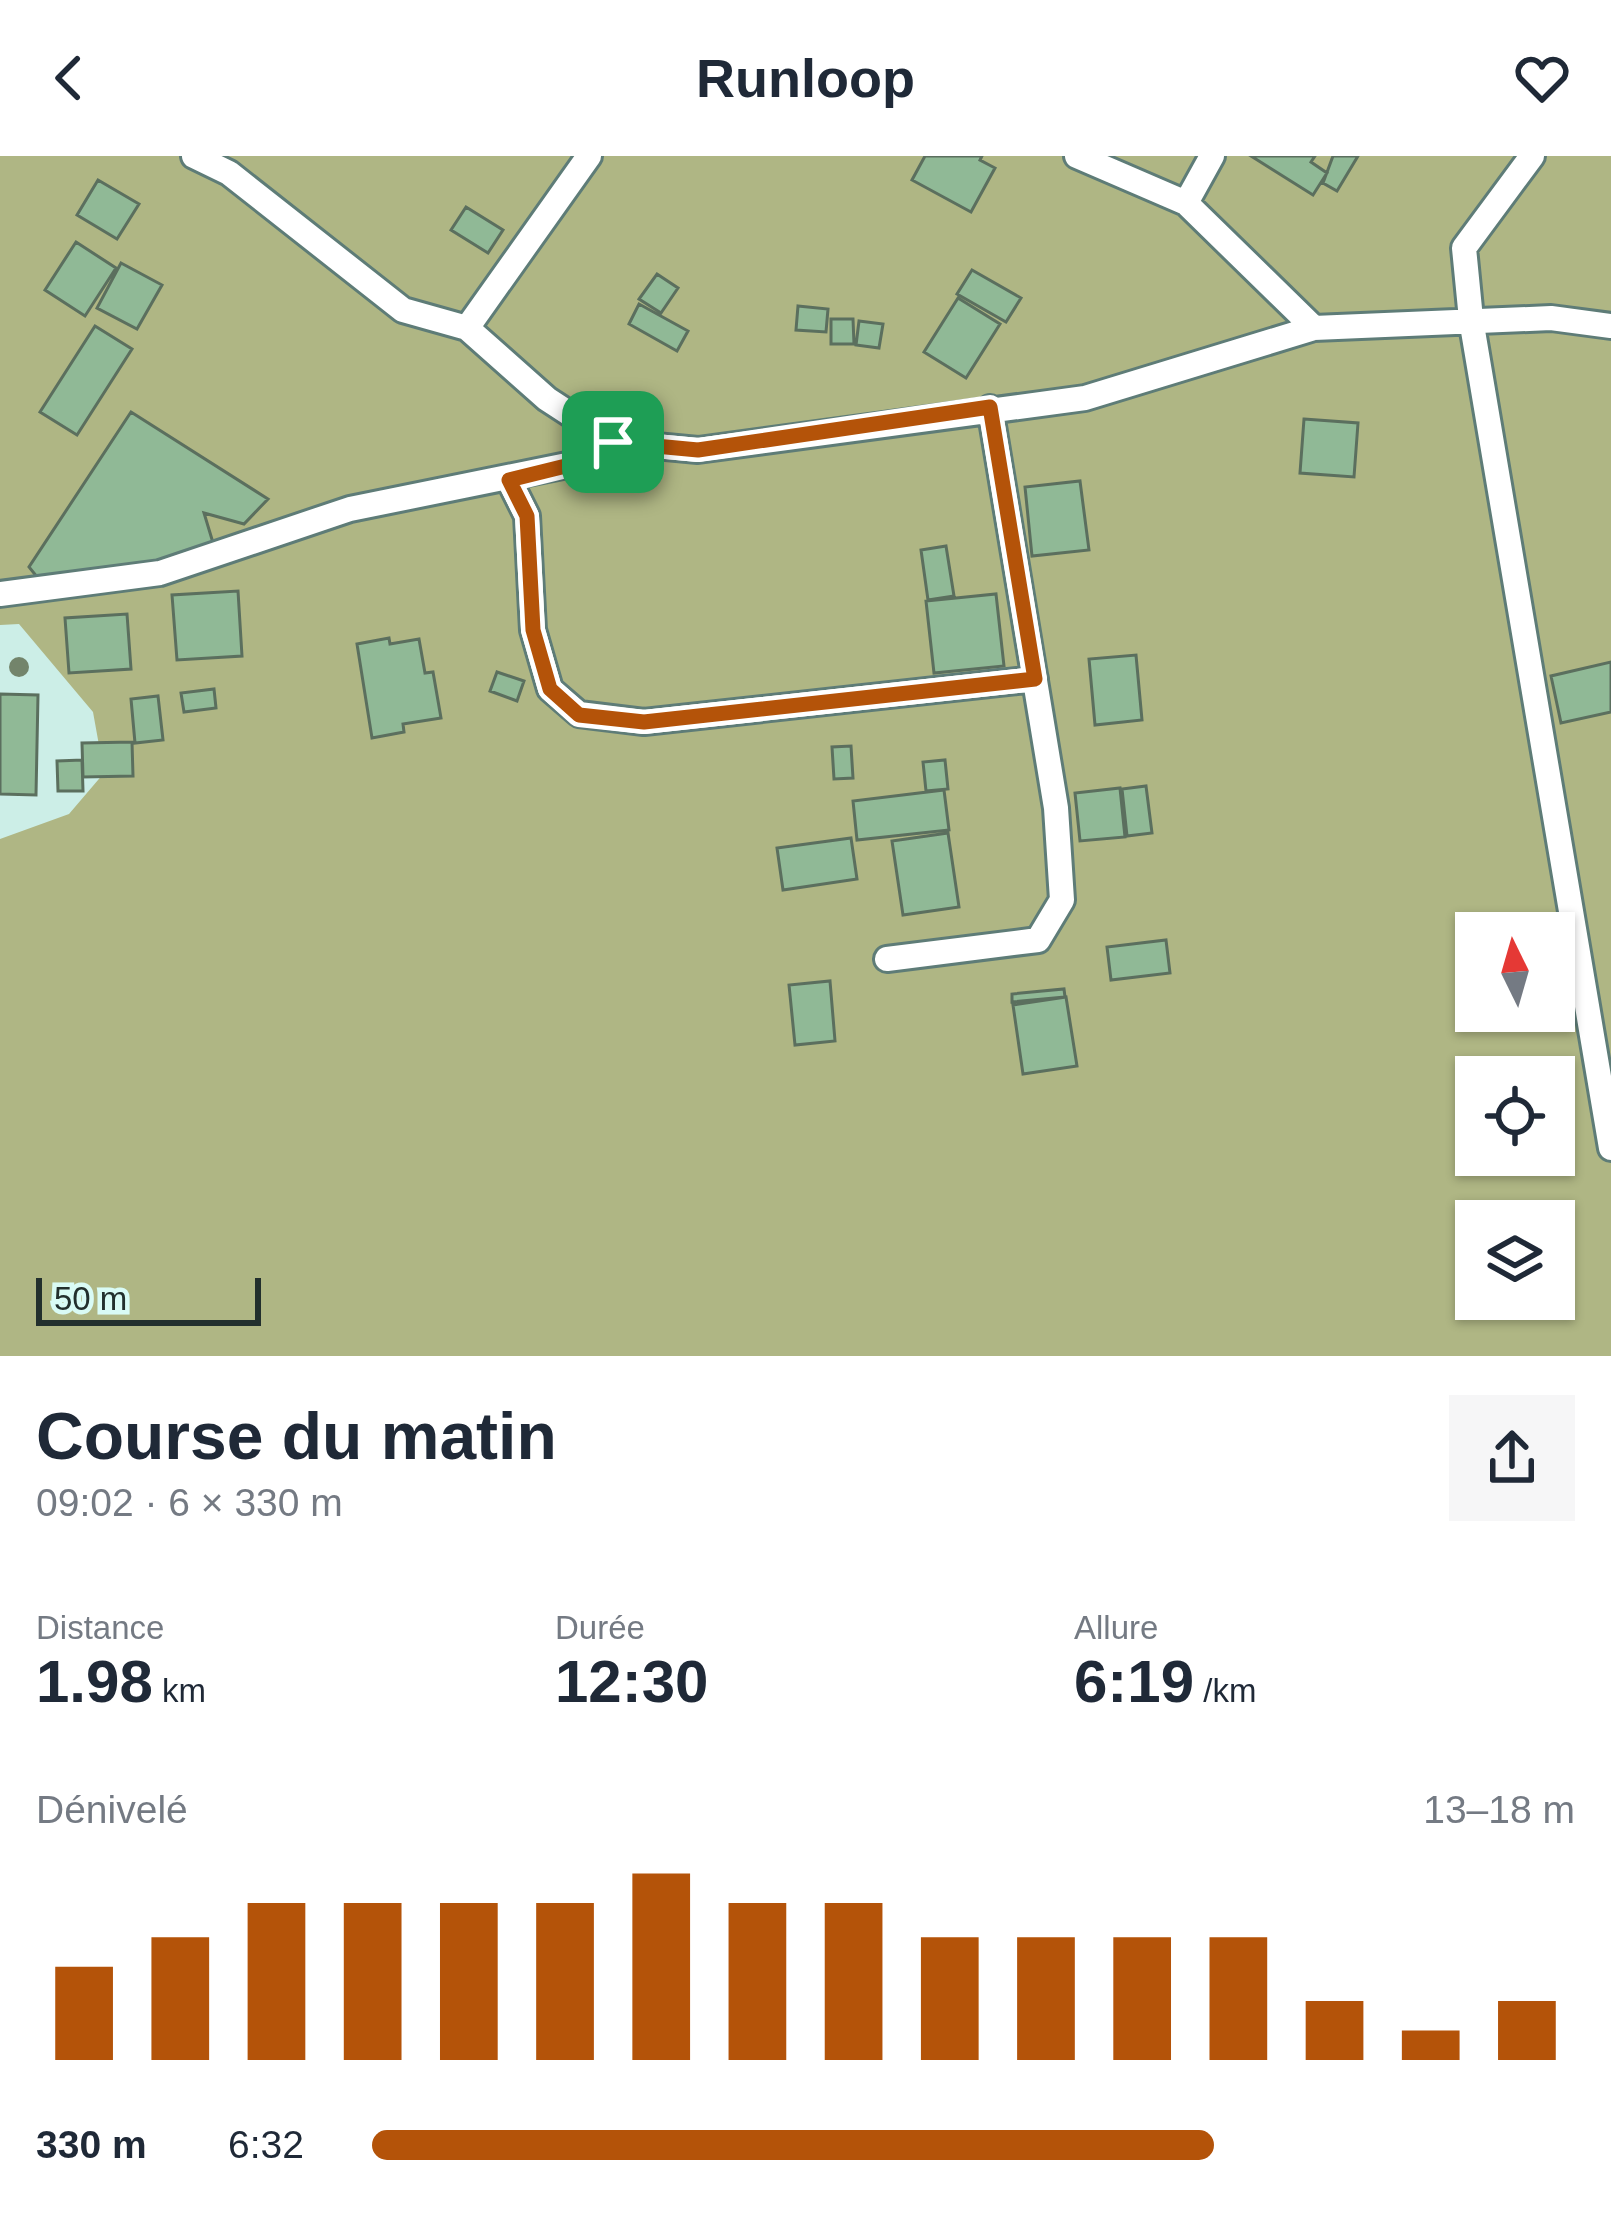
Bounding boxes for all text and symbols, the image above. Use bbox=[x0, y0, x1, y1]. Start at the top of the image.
icon: back bbox=[36, 45, 102, 111]
icon: heart bbox=[1509, 45, 1575, 111]
text: Runloop bbox=[696, 48, 915, 108]
pin bbox=[562, 391, 664, 493]
icon: arrive bbox=[580, 409, 646, 475]
north arrow bbox=[1455, 912, 1575, 1032]
map controls bbox=[1455, 912, 1575, 1320]
button: locate bbox=[1455, 1056, 1575, 1176]
button: layers bbox=[1455, 1200, 1575, 1320]
scale bar bbox=[36, 1272, 261, 1325]
text: 50 m bbox=[54, 1280, 127, 1317]
button: share bbox=[1449, 1395, 1575, 1521]
text: Course du matin bbox=[36, 1399, 557, 1473]
text: 09:02 · 6 × 330 m bbox=[36, 1481, 343, 1524]
text: Distance bbox=[36, 1609, 164, 1646]
text: Durée bbox=[555, 1609, 645, 1646]
text: Allure bbox=[1074, 1609, 1158, 1646]
text: 1.98 bbox=[36, 1648, 153, 1715]
text: 12:30 bbox=[555, 1648, 708, 1715]
text: 6:19 bbox=[1074, 1648, 1194, 1715]
text: km bbox=[153, 1672, 206, 1709]
text: /km bbox=[1194, 1672, 1256, 1709]
text: Dénivelé bbox=[36, 1788, 188, 1831]
text: 13–18 m bbox=[1423, 1788, 1575, 1831]
text: 330 m bbox=[36, 2123, 147, 2166]
text: 6:32 bbox=[228, 2123, 304, 2166]

